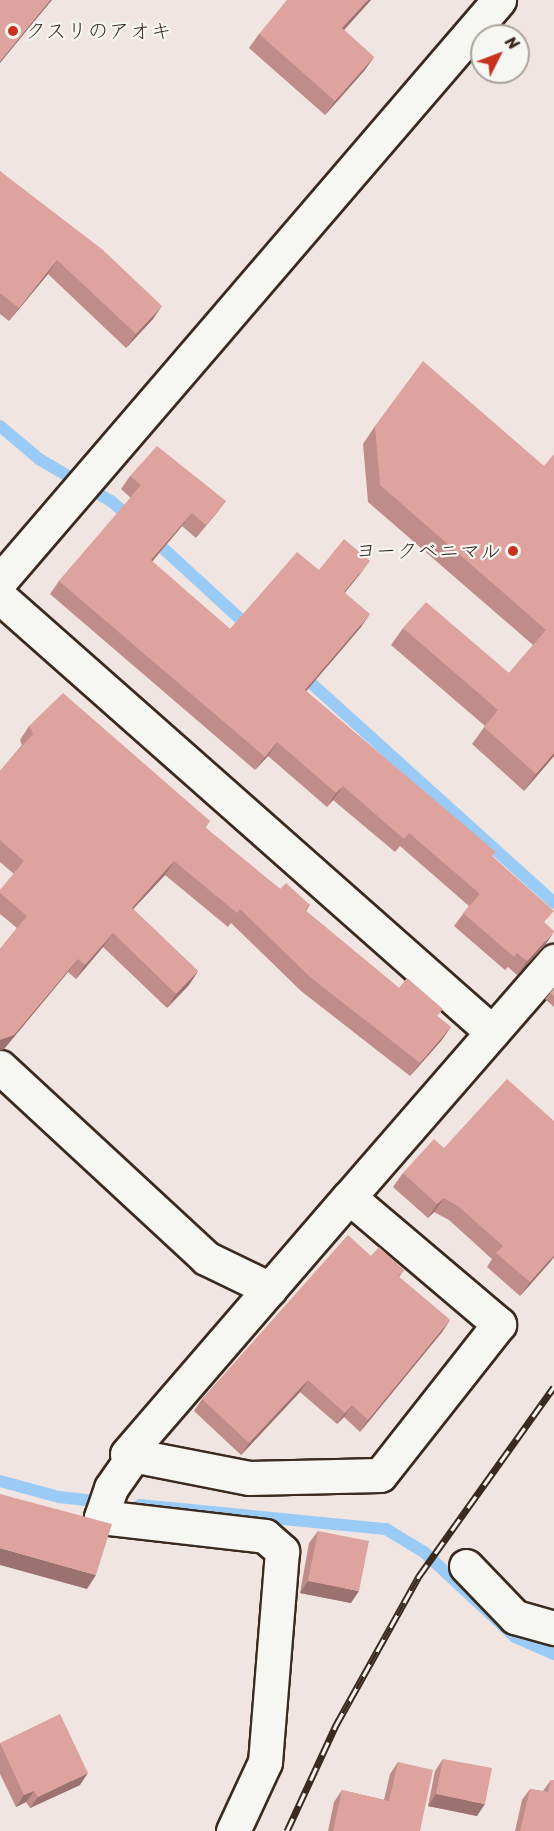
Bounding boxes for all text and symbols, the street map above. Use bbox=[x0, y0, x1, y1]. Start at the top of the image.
place label: クスリのアオキ bbox=[25, 18, 172, 44]
marker: クスリのアオキ bbox=[6, 24, 20, 38]
north arrow bbox=[470, 24, 530, 84]
text: N bbox=[498, 29, 527, 57]
place label: ヨークベニマル bbox=[355, 538, 501, 564]
marker: ヨークベニマル bbox=[506, 544, 520, 558]

